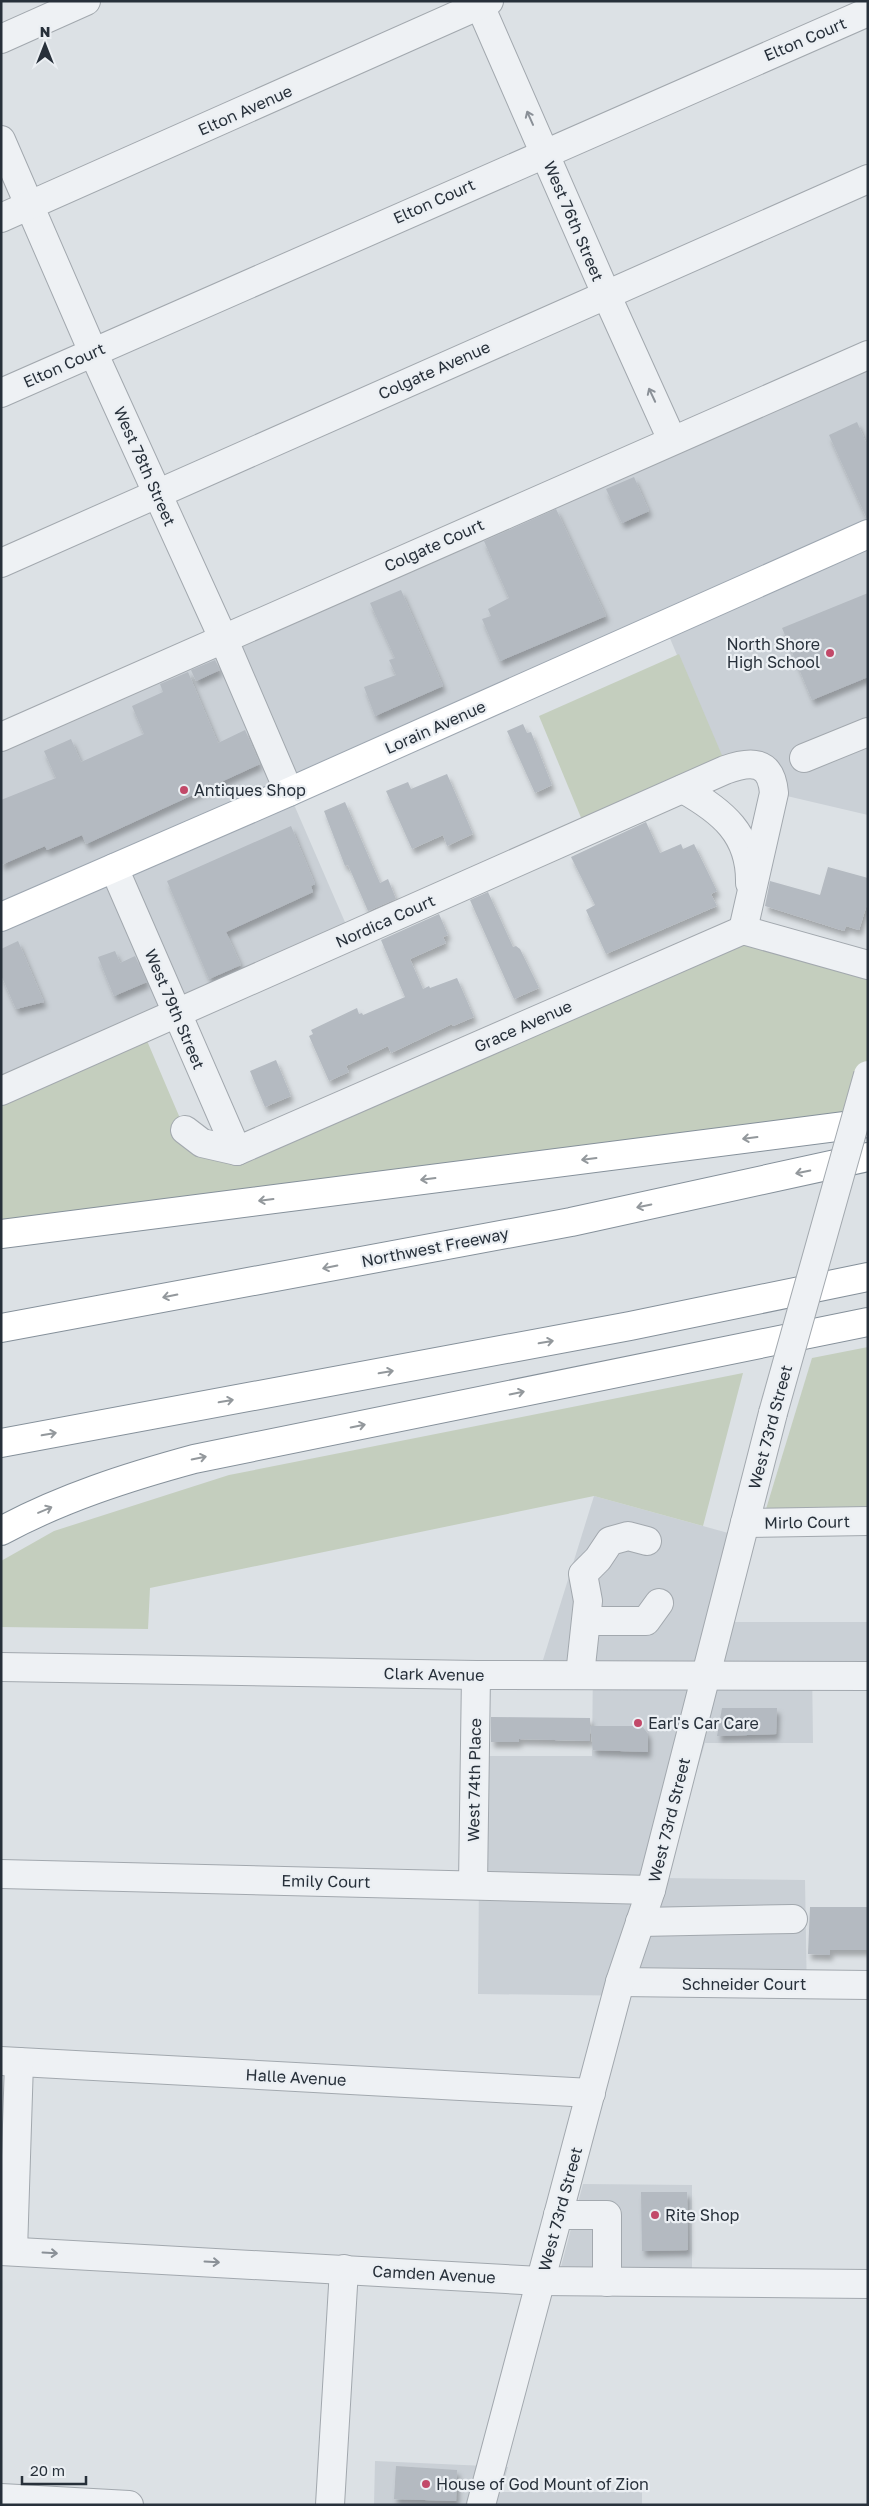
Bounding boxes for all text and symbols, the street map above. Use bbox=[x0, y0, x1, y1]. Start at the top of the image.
street label: Elton Court bbox=[761, 13, 849, 65]
north arrow bbox=[20, 20, 70, 70]
text: N bbox=[40, 23, 50, 40]
street label: Elton Avenue bbox=[195, 80, 295, 140]
one-way arrow bbox=[525, 111, 535, 126]
street label: West 76th Street bbox=[540, 158, 608, 284]
street label: Elton Court bbox=[390, 174, 478, 228]
street label: Colgate Avenue bbox=[375, 336, 493, 404]
street label: Elton Court bbox=[20, 338, 108, 392]
one-way arrow bbox=[646, 388, 656, 403]
street label: West 78th Street bbox=[110, 403, 180, 529]
street label: Colgate Court bbox=[381, 514, 487, 576]
place label: North Shore High School bbox=[726, 634, 820, 672]
marker: North Shore High School bbox=[824, 647, 836, 659]
street label: Lorain Avenue bbox=[381, 696, 489, 758]
place label: Antiques Shop bbox=[194, 780, 306, 800]
marker: Antiques Shop bbox=[178, 784, 190, 796]
street label: Nordica Court bbox=[332, 890, 438, 952]
street label: West 79th Street bbox=[141, 946, 209, 1072]
street label: Grace Avenue bbox=[471, 996, 575, 1056]
one-way arrow bbox=[742, 1133, 758, 1143]
one-way arrow bbox=[581, 1154, 597, 1164]
one-way arrow bbox=[795, 1167, 811, 1177]
one-way arrow bbox=[420, 1175, 436, 1185]
one-way arrow bbox=[259, 1195, 275, 1205]
one-way arrow bbox=[637, 1202, 653, 1211]
street label: Northwest Freeway bbox=[360, 1223, 510, 1271]
one-way arrow bbox=[322, 1262, 338, 1272]
one-way arrow bbox=[163, 1292, 179, 1302]
one-way arrow bbox=[537, 1337, 553, 1346]
street label: West 73rd Street bbox=[744, 1363, 796, 1491]
one-way arrow bbox=[378, 1366, 394, 1376]
one-way arrow bbox=[509, 1388, 525, 1397]
one-way arrow bbox=[218, 1396, 234, 1406]
one-way arrow bbox=[350, 1420, 366, 1430]
one-way arrow bbox=[41, 1428, 57, 1438]
one-way arrow bbox=[190, 1453, 206, 1462]
one-way arrow bbox=[37, 1504, 52, 1514]
street label: Mirlo Court bbox=[764, 1511, 850, 1533]
street label: Clark Avenue bbox=[383, 1663, 485, 1685]
place label: Earl's Car Care bbox=[648, 1713, 759, 1733]
marker: Earl's Car Care bbox=[632, 1717, 644, 1729]
street label: West 74th Place bbox=[463, 1718, 485, 1842]
street label: West 73rd Street bbox=[644, 1755, 694, 1885]
street label: Emily Court bbox=[281, 1870, 371, 1892]
street label: Schneider Court bbox=[682, 1974, 806, 1994]
street label: Halle Avenue bbox=[245, 2064, 347, 2090]
street label: West 73rd Street bbox=[534, 2145, 586, 2273]
place label: Rite Shop bbox=[665, 2205, 740, 2225]
marker: Rite Shop bbox=[649, 2209, 661, 2221]
one-way arrow bbox=[42, 2249, 58, 2258]
one-way arrow bbox=[204, 2258, 220, 2267]
street label: Camden Avenue bbox=[372, 2261, 496, 2287]
scale bar bbox=[22, 2454, 86, 2486]
text: 20 m bbox=[30, 2461, 65, 2479]
place label: House of God Mount of Zion bbox=[436, 2474, 649, 2494]
marker: House of God Mount of Zion bbox=[420, 2478, 432, 2490]

